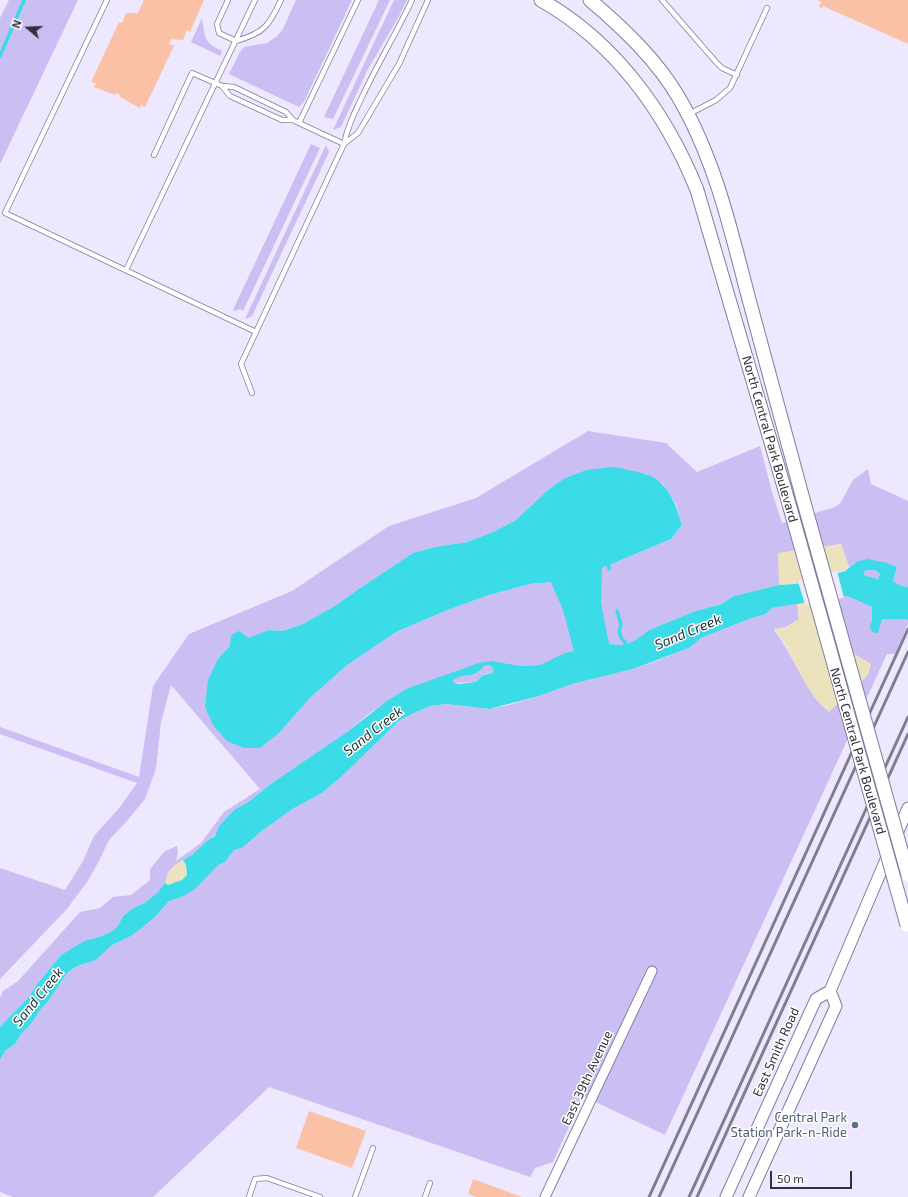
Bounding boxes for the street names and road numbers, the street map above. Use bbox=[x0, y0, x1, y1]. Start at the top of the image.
street label: North Central Park Boulevard bbox=[739, 354, 801, 524]
street label: North Central Park Boulevard bbox=[827, 666, 889, 836]
street label: East Smith Road bbox=[749, 1005, 803, 1099]
street label: East 39th Avenue bbox=[558, 1028, 616, 1128]

